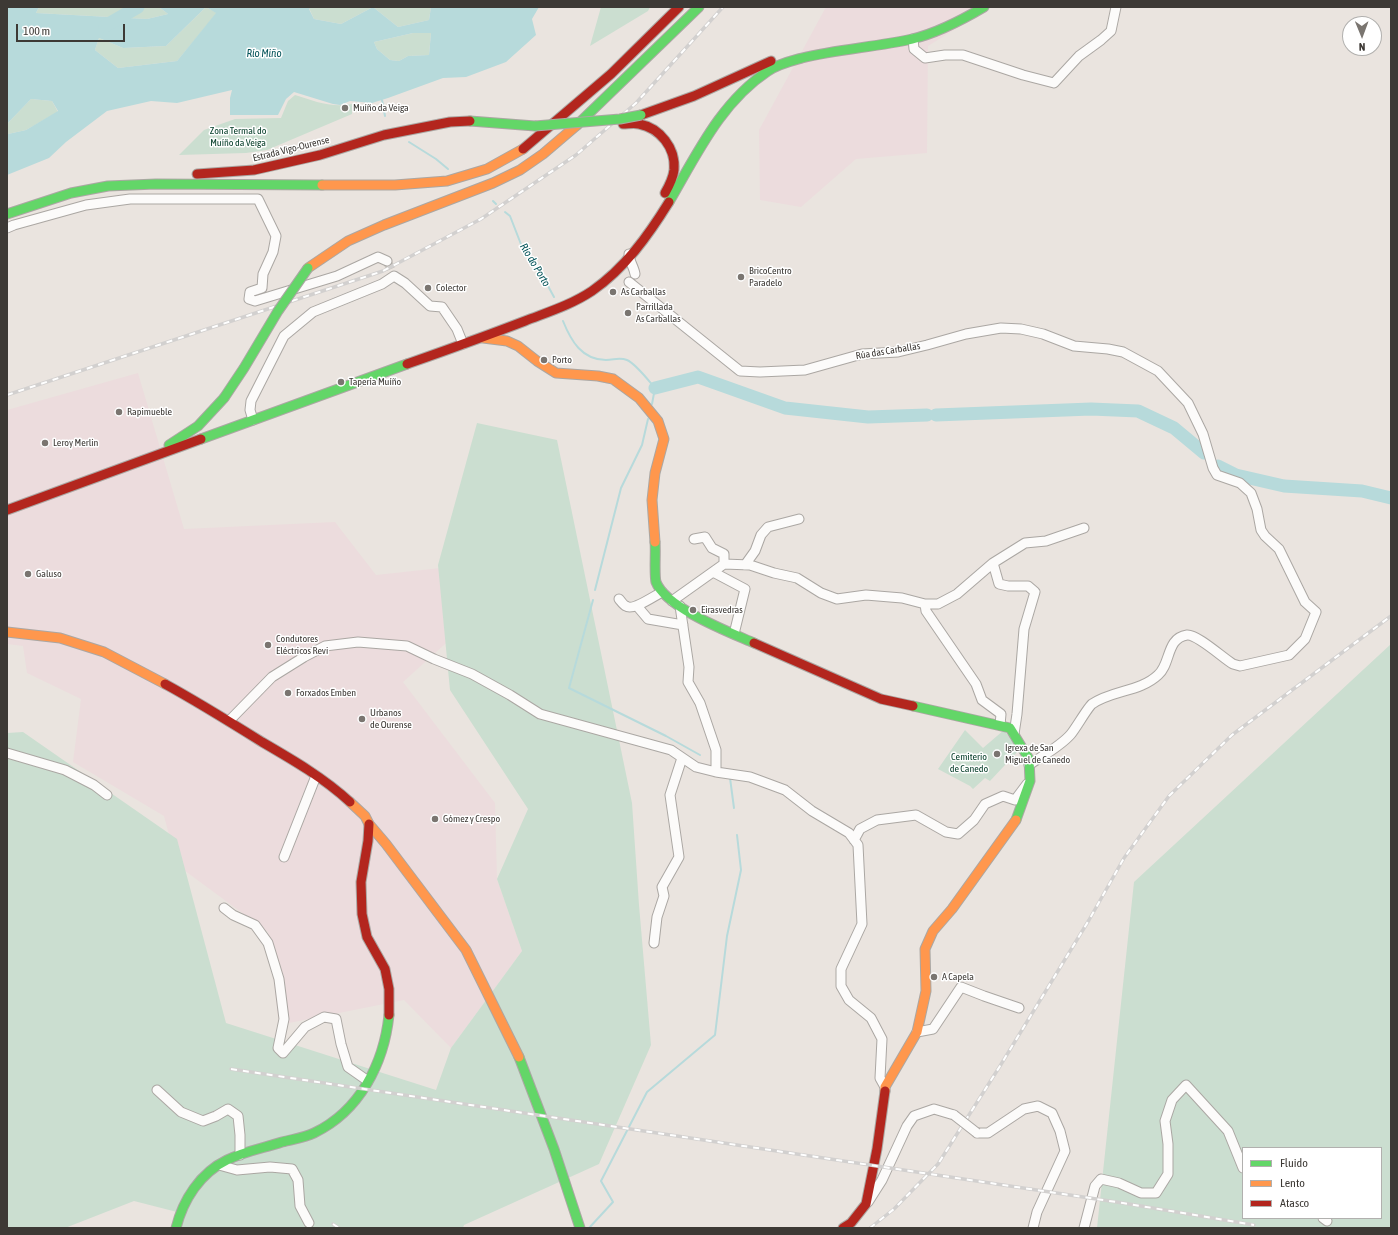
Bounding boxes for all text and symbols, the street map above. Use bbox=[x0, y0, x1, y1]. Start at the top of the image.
scale bar bbox=[18, 16, 127, 42]
north arrow bbox=[1342, 16, 1382, 56]
text: 100 m bbox=[23, 24, 50, 38]
text: N bbox=[1359, 41, 1366, 53]
water label: Río Miño bbox=[246, 47, 282, 61]
place label: Muíño da Veiga bbox=[353, 102, 409, 114]
marker: Muíño da Veiga bbox=[340, 103, 350, 113]
park label: Zona Termal do Muíño da Veiga bbox=[210, 125, 266, 148]
street label: Estrada Vigo-Ourense bbox=[252, 134, 330, 164]
water label: Río do Porto bbox=[517, 241, 553, 289]
place label: BricoCentro Paradelo bbox=[749, 265, 792, 288]
marker: BricoCentro Paradelo bbox=[736, 272, 746, 282]
place label: Colector bbox=[436, 282, 466, 294]
marker: Colector bbox=[423, 283, 433, 293]
place label: As Carballas bbox=[621, 286, 666, 298]
marker: As Carballas bbox=[608, 287, 618, 297]
place label: Parrillada As Carballas bbox=[636, 301, 681, 324]
marker: Parrillada As Carballas bbox=[623, 308, 633, 318]
street label: Rúa das Carballas bbox=[855, 340, 921, 362]
place label: Porto bbox=[552, 354, 572, 366]
marker: Porto bbox=[539, 355, 549, 365]
place label: Tapería Muíño bbox=[349, 376, 401, 388]
marker: Tapería Muíño bbox=[336, 377, 346, 387]
place label: Rapimueble bbox=[127, 406, 172, 418]
marker: Rapimueble bbox=[114, 407, 124, 417]
place label: Leroy Merlin bbox=[53, 437, 98, 449]
marker: Leroy Merlin bbox=[40, 438, 50, 448]
place label: Galuso bbox=[36, 568, 62, 580]
marker: Galuso bbox=[23, 569, 33, 579]
place label: Eirasvedras bbox=[701, 604, 743, 616]
marker: Eirasvedras bbox=[688, 605, 698, 615]
place label: Condutores Eléctricos Revi bbox=[276, 633, 328, 656]
marker: Condutores Eléctricos Revi bbox=[263, 640, 273, 650]
place label: Forxados Emben bbox=[296, 687, 356, 699]
marker: Forxados Emben bbox=[283, 688, 293, 698]
place label: Urbanos de Ourense bbox=[370, 707, 412, 730]
marker: Urbanos de Ourense bbox=[357, 714, 367, 724]
place label: Igrexa de San Miguel de Canedo bbox=[1005, 742, 1070, 766]
marker: Igrexa de San Miguel de Canedo bbox=[992, 749, 1002, 759]
park label: Cemiterio de Canedo bbox=[950, 751, 988, 774]
place label: Gómez y Crespo bbox=[443, 813, 500, 825]
marker: Gómez y Crespo bbox=[430, 814, 440, 824]
place label: A Capela bbox=[942, 971, 974, 983]
marker: A Capela bbox=[929, 972, 939, 982]
legend bbox=[1242, 1147, 1382, 1219]
text: Fluido bbox=[1280, 1156, 1308, 1170]
text: Lento bbox=[1280, 1176, 1305, 1190]
text: Atasco bbox=[1280, 1196, 1309, 1210]

